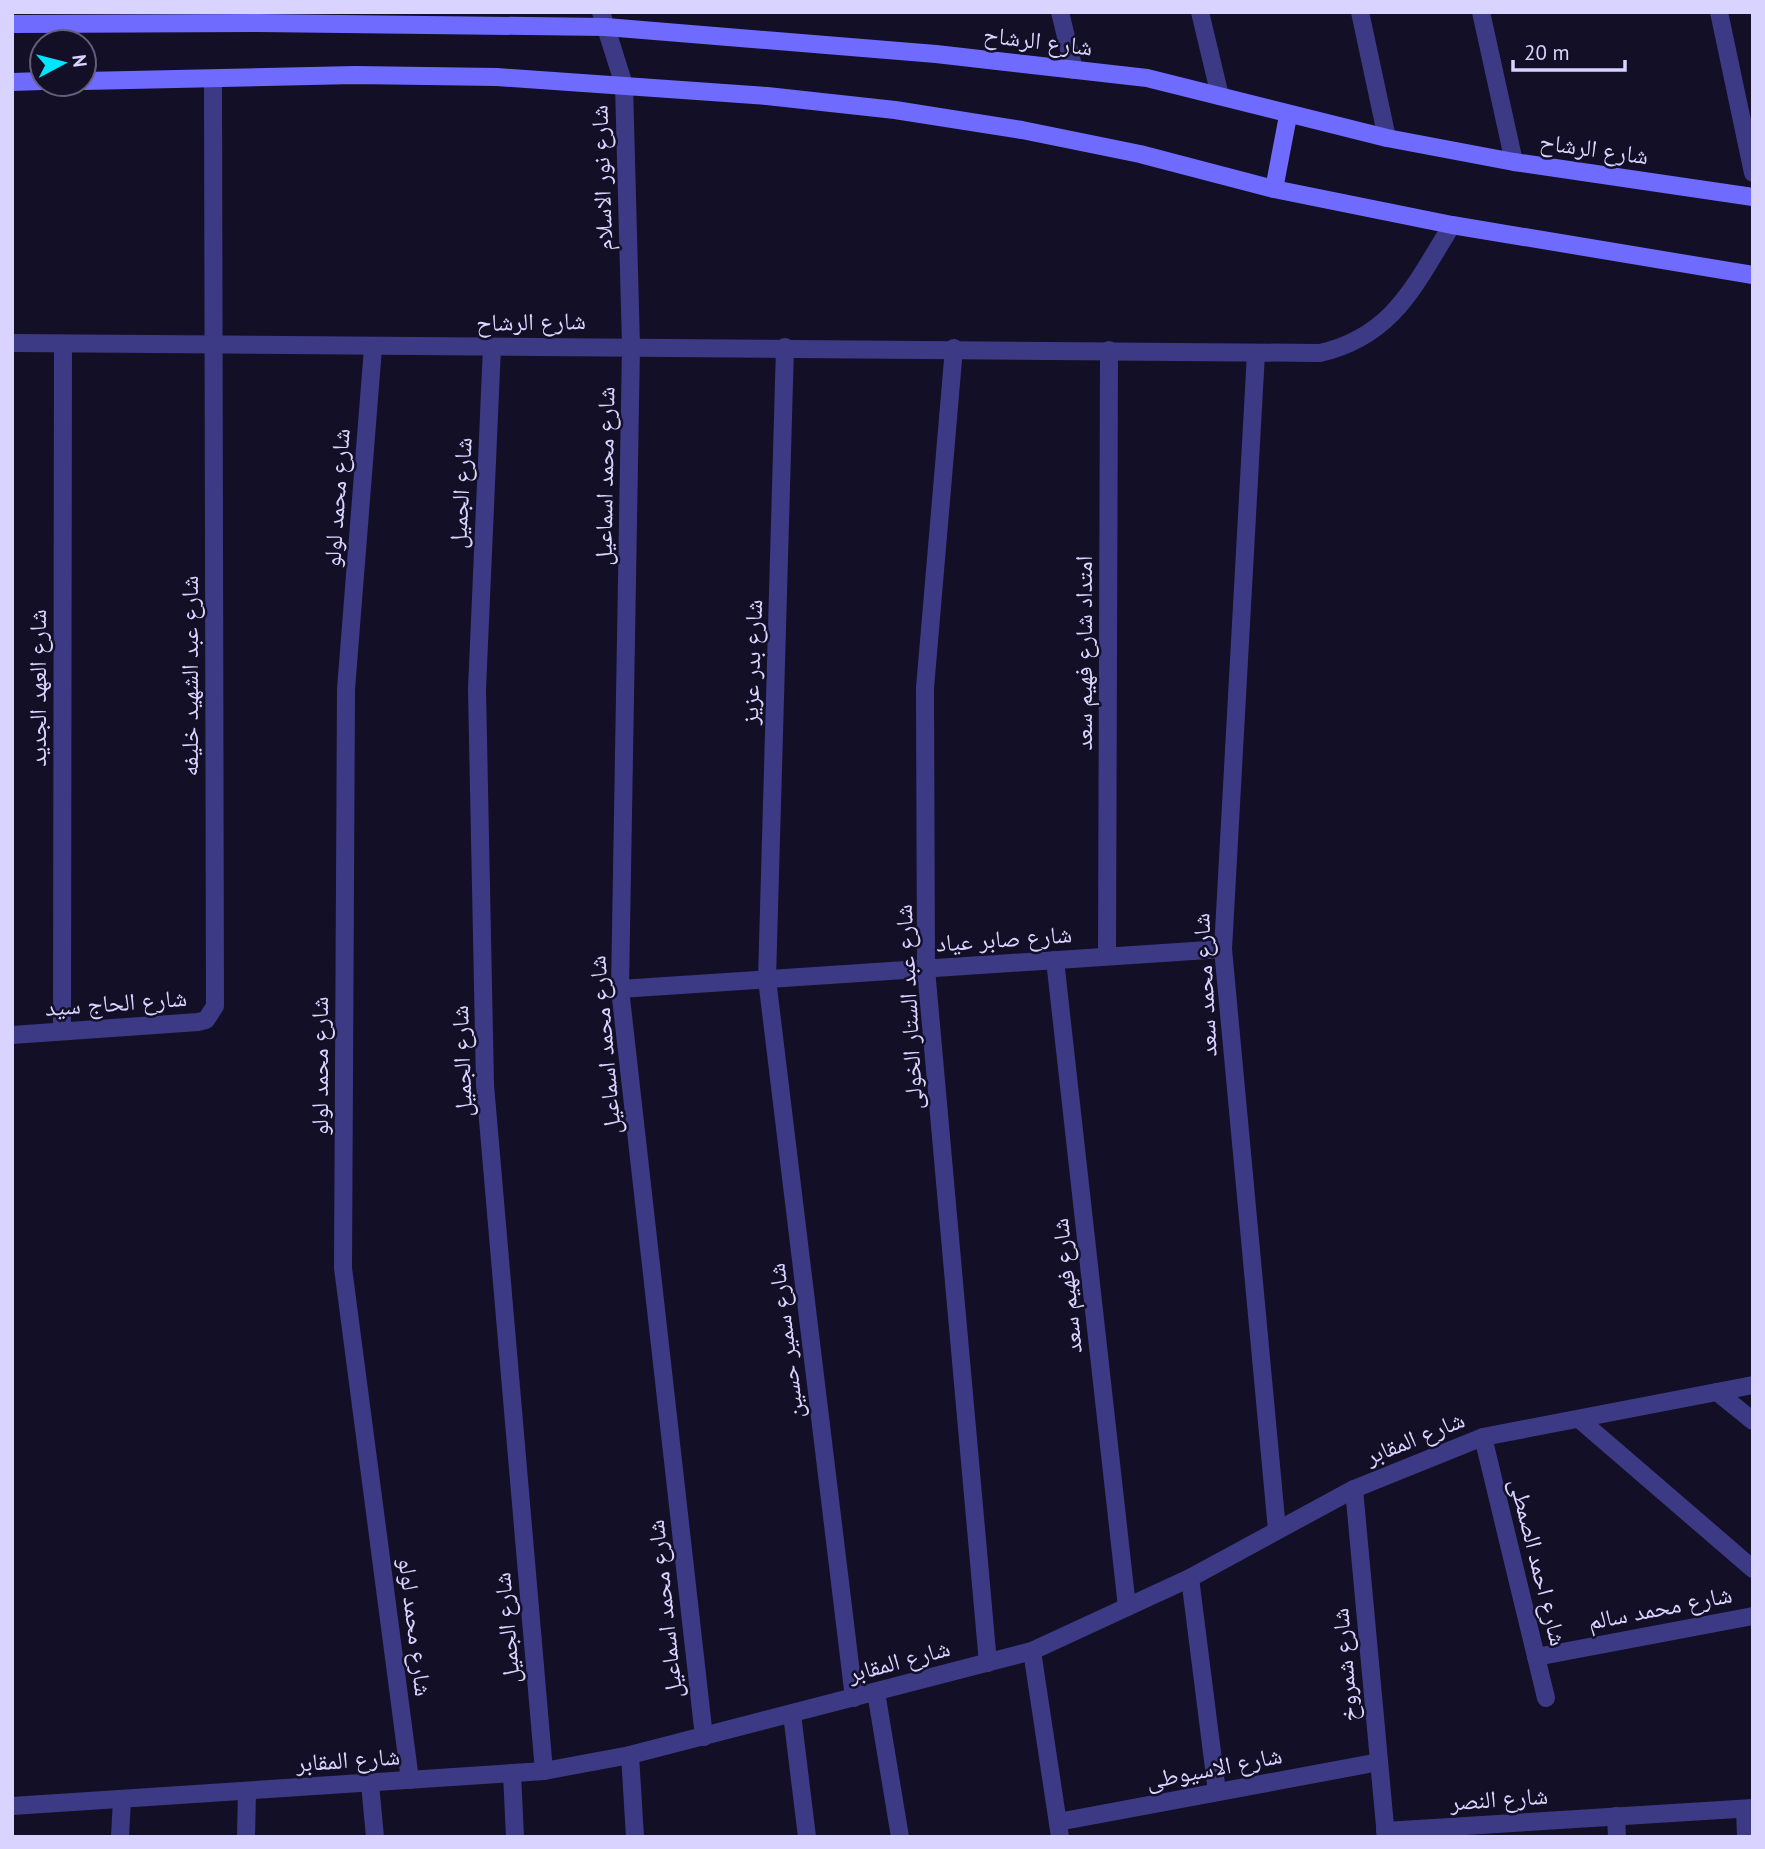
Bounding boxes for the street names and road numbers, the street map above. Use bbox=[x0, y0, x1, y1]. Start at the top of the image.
street label: شارع الرشاح bbox=[982, 18, 1094, 63]
street label: شارع نور الاسلام bbox=[583, 105, 621, 251]
street label: شارع الرشاح bbox=[1538, 126, 1651, 171]
street label: شارع الرشاح bbox=[476, 305, 586, 338]
street label: شارع محمد اسماعيل bbox=[587, 386, 622, 566]
street label: شارع محمد لولو bbox=[316, 427, 357, 569]
street label: شارع الجميل bbox=[442, 436, 479, 549]
street label: امتداد شارع فهيم سعد bbox=[1068, 556, 1100, 750]
street label: شارع عبد الشهيد خليفه bbox=[174, 575, 205, 777]
street label: شارع بدر عزيز bbox=[734, 599, 769, 726]
street label: شارع العهد الجديد bbox=[22, 609, 53, 767]
street label: شارع عبد الستار الخولى bbox=[888, 904, 929, 1111]
street label: شارع محمد سعد bbox=[1185, 912, 1224, 1058]
street label: شارع صابر عياد bbox=[935, 918, 1073, 959]
street label: شارع محمد اسماعيل bbox=[581, 954, 628, 1136]
street label: شارع الحاج سيد bbox=[44, 982, 188, 1023]
street label: شارع محمد لولو bbox=[304, 996, 335, 1136]
street label: شارع الجميل bbox=[444, 1005, 479, 1117]
street label: شارع فهيم سعد bbox=[1044, 1217, 1090, 1355]
street label: شارع سمير حسين bbox=[761, 1262, 810, 1421]
street label: شارع المقابر bbox=[1360, 1404, 1469, 1472]
street label: شارع احمد الصمطى bbox=[1503, 1475, 1574, 1649]
street label: شارع محمد اسماعيل bbox=[640, 1518, 689, 1700]
street label: شارع محمد لولو bbox=[392, 1556, 439, 1698]
street label: شارع الجميل bbox=[486, 1571, 527, 1685]
street label: شارع محمد سالم bbox=[1585, 1578, 1735, 1638]
street label: شارع شمروخ bbox=[1324, 1607, 1365, 1723]
street label: شارع المقابر bbox=[843, 1632, 953, 1689]
street label: شارع الاسيوطى bbox=[1143, 1739, 1285, 1796]
street label: شارع المقابر bbox=[294, 1740, 401, 1779]
street label: شارع النصر bbox=[1448, 1780, 1549, 1817]

